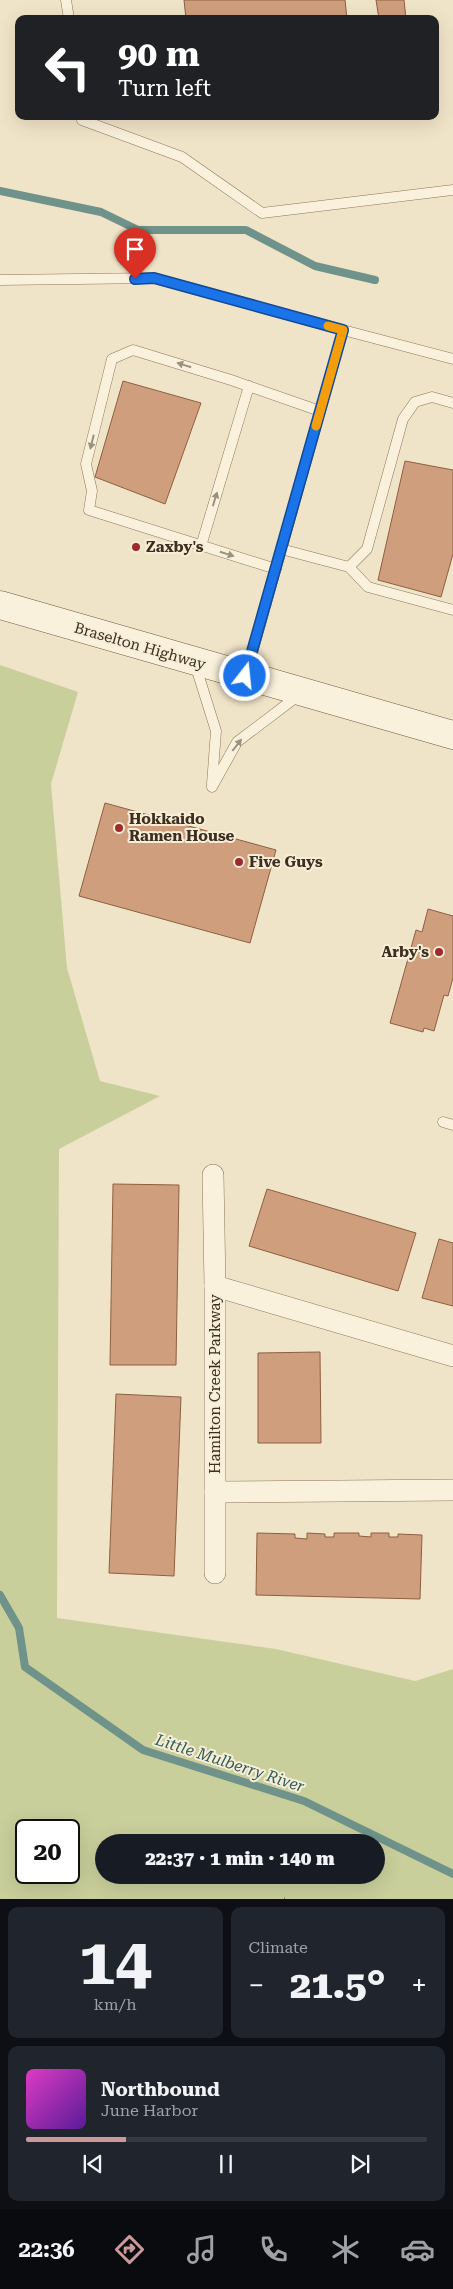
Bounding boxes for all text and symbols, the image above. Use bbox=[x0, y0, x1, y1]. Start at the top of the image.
text: 90 m bbox=[118, 34, 200, 75]
icon: left bbox=[35, 35, 100, 100]
text: Turn left bbox=[118, 76, 211, 101]
pin bbox=[114, 228, 156, 279]
icon: arrive bbox=[121, 235, 149, 263]
one-way arrow bbox=[177, 361, 192, 369]
one-way arrow bbox=[88, 434, 96, 449]
one-way arrow bbox=[211, 491, 219, 506]
place label: Zaxby's bbox=[146, 538, 204, 556]
marker: Zaxby's bbox=[130, 541, 142, 553]
one-way arrow bbox=[220, 551, 235, 558]
street label: Braselton Highway bbox=[72, 619, 208, 673]
position arrow bbox=[218, 649, 270, 701]
one-way arrow bbox=[232, 738, 242, 752]
place label: Hokkaido Ramen House bbox=[129, 810, 235, 845]
marker: Hokkaido Ramen House bbox=[113, 822, 125, 834]
place label: Five Guys bbox=[249, 853, 323, 871]
marker: Five Guys bbox=[233, 856, 245, 868]
place label: Arby's bbox=[381, 943, 429, 961]
marker: Arby's bbox=[433, 946, 445, 958]
street label: Hamilton Creek Parkway bbox=[206, 1294, 224, 1474]
water label: Little Mulberry River bbox=[152, 1730, 307, 1796]
speed limit sign: 20 bbox=[15, 1819, 80, 1884]
text: 22:37 · 1 min · 140 m bbox=[145, 1847, 335, 1870]
text: 14 bbox=[79, 1924, 152, 2000]
text: Climate bbox=[249, 1938, 308, 1957]
text: 21.5° bbox=[290, 1963, 386, 2007]
text: − bbox=[249, 1969, 264, 2002]
text: + bbox=[411, 1969, 427, 2002]
text: km/h bbox=[94, 1995, 137, 2014]
text: Northbound bbox=[101, 2078, 220, 2101]
text: June Harbor bbox=[101, 2101, 198, 2120]
icon: previous bbox=[79, 2150, 107, 2178]
icon: pause bbox=[212, 2150, 240, 2178]
icon: next bbox=[346, 2150, 374, 2178]
icon: directions bbox=[112, 2232, 147, 2267]
icon: music bbox=[184, 2232, 219, 2267]
icon: phone bbox=[256, 2232, 291, 2267]
icon: climate bbox=[328, 2232, 363, 2267]
icon: car bbox=[400, 2232, 435, 2267]
text: 22:36 bbox=[18, 2237, 75, 2262]

